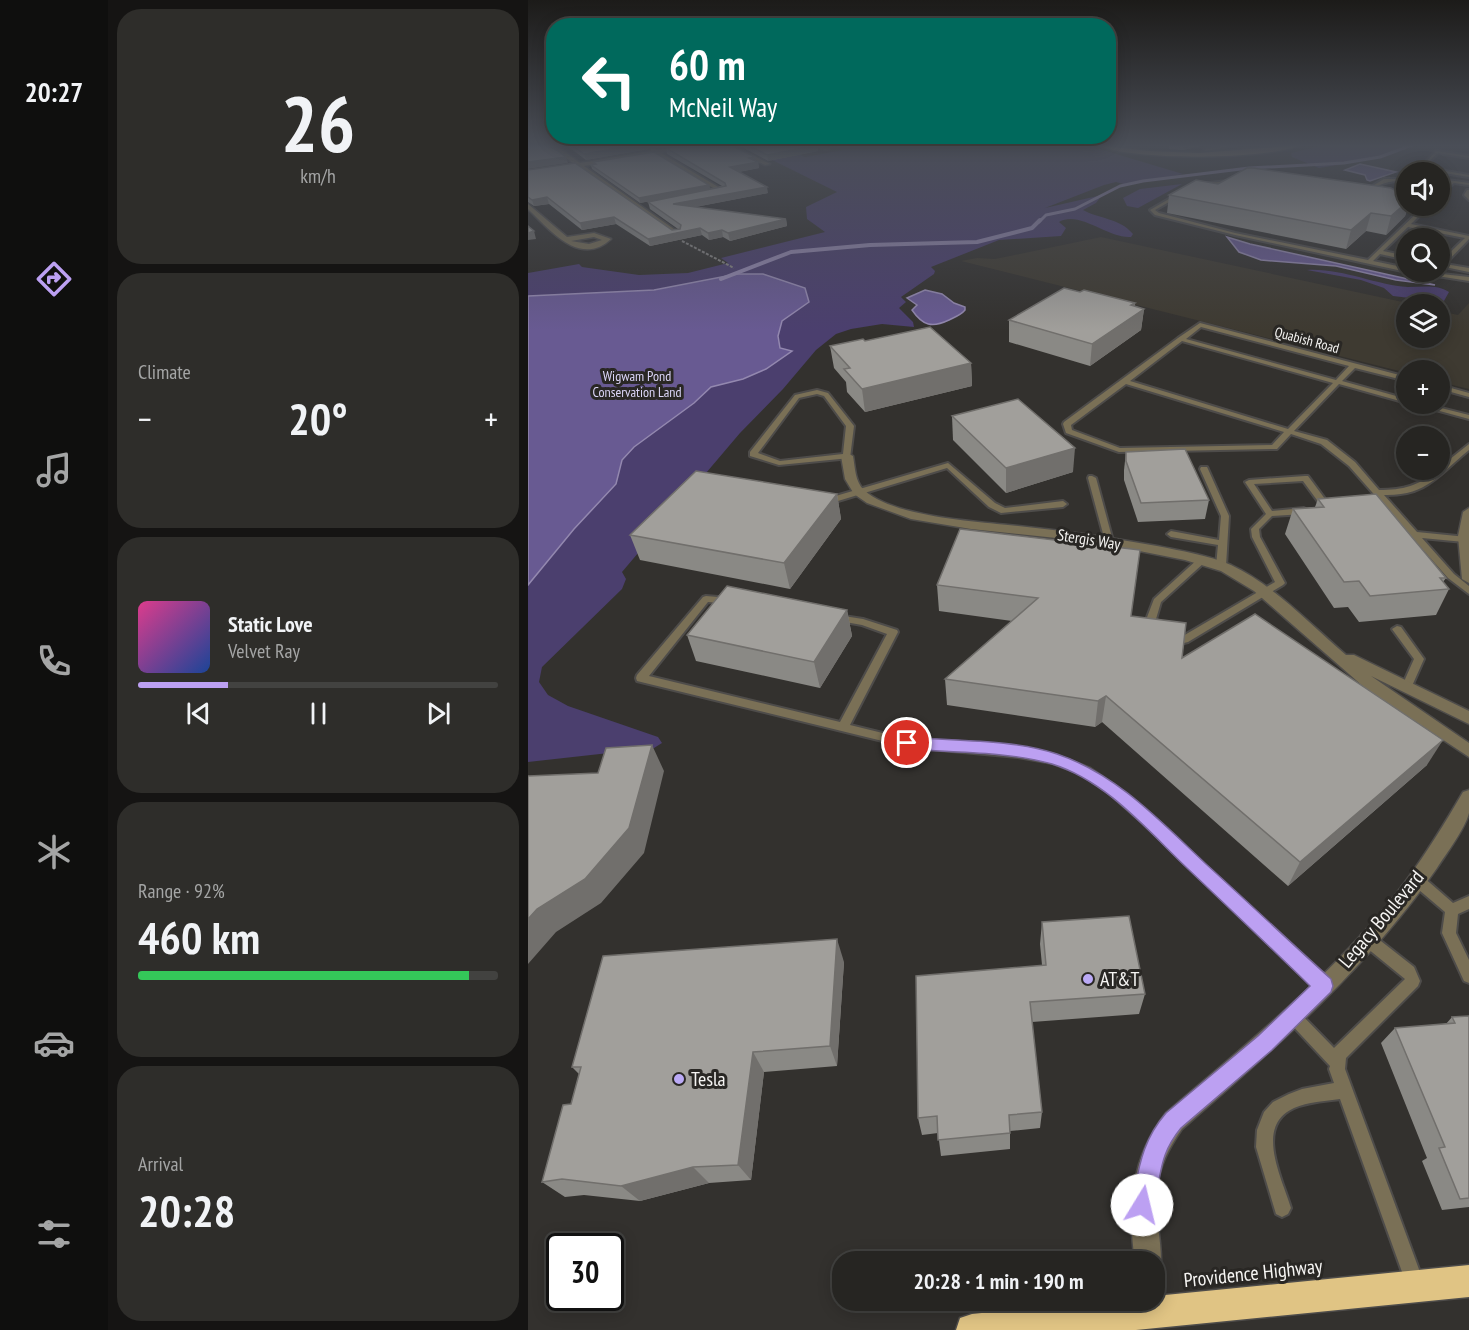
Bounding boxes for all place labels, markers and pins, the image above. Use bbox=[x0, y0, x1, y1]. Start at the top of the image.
pin bbox=[881, 717, 932, 768]
place label: AT&T bbox=[1100, 966, 1139, 992]
marker: AT&T bbox=[1081, 972, 1095, 986]
place label: Tesla bbox=[691, 1066, 726, 1092]
marker: Tesla bbox=[672, 1072, 686, 1086]

